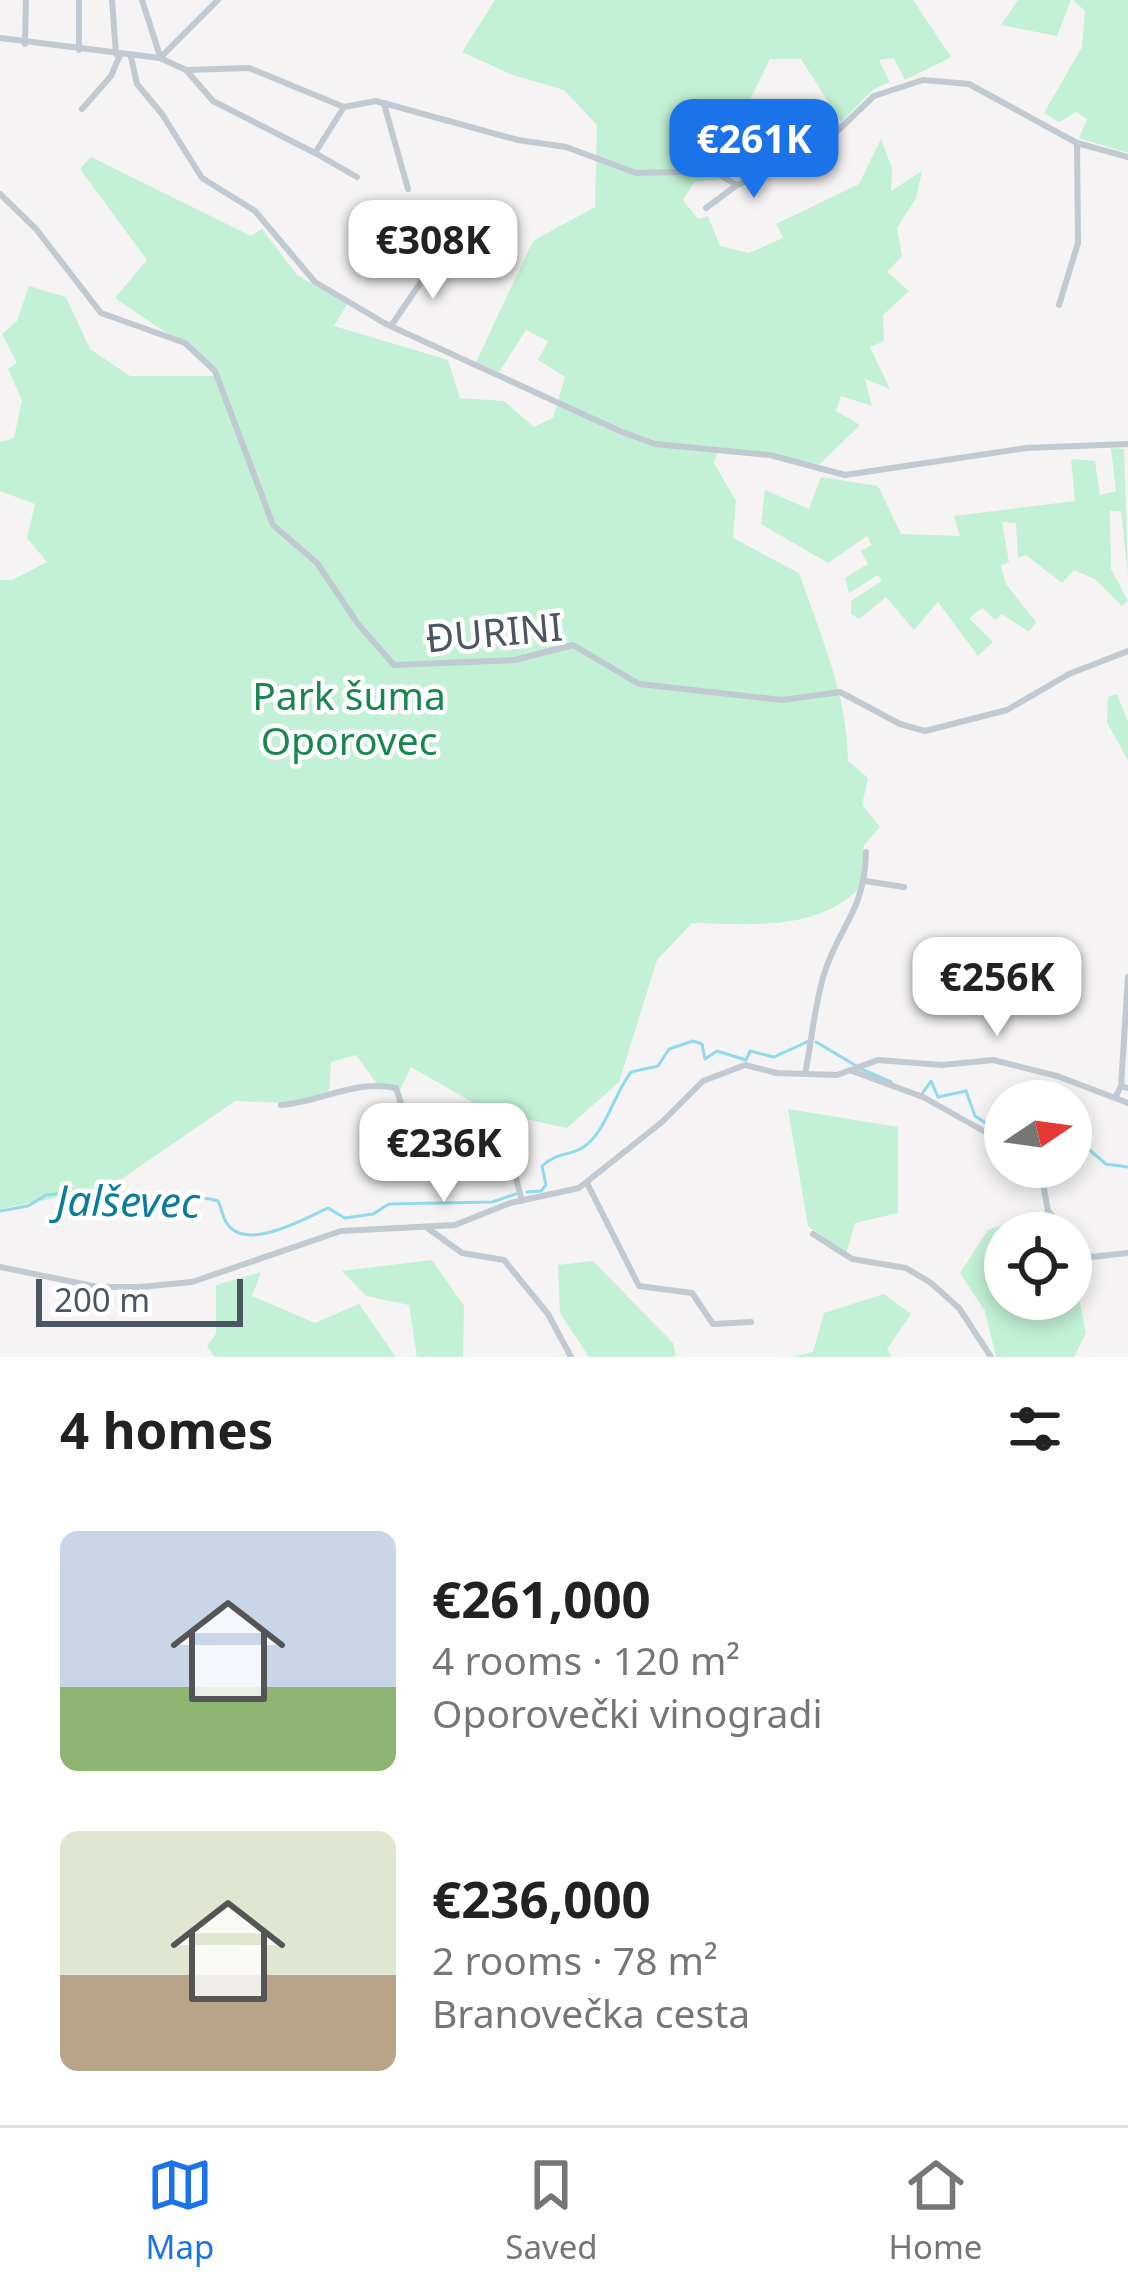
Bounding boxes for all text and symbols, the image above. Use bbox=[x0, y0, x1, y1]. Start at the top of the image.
pin: €261K bbox=[670, 99, 838, 201]
text: €261K bbox=[696, 111, 812, 164]
pin: €308K bbox=[349, 200, 517, 302]
text: €308K bbox=[375, 212, 491, 265]
street label: ĐURINI bbox=[423, 599, 565, 663]
park label: Park šuma Oporovec bbox=[252, 668, 446, 766]
pin: €256K bbox=[913, 937, 1081, 1039]
text: €256K bbox=[939, 949, 1055, 1002]
north arrow bbox=[984, 1080, 1092, 1188]
map controls bbox=[984, 1080, 1092, 1320]
pin: €236K bbox=[360, 1103, 528, 1205]
text: €236K bbox=[386, 1115, 502, 1168]
water label: Jalševec bbox=[48, 1170, 201, 1230]
button: locate bbox=[984, 1212, 1092, 1320]
scale bar bbox=[36, 1273, 243, 1326]
text: 200 m bbox=[54, 1277, 150, 1322]
text: 4 homes bbox=[60, 1394, 273, 1464]
icon: filters bbox=[1002, 1396, 1068, 1462]
text: €261,000 bbox=[432, 1563, 651, 1633]
icon: home bbox=[156, 1579, 300, 1723]
text: 4 rooms · 120 m² bbox=[432, 1633, 740, 1686]
text: Oporovečki vinogradi bbox=[432, 1686, 823, 1739]
text: €236,000 bbox=[432, 1863, 651, 1933]
icon: home bbox=[156, 1879, 300, 2023]
text: 2 rooms · 78 m² bbox=[432, 1933, 718, 1986]
text: Branovečka cesta bbox=[432, 1986, 750, 2039]
tab: Map bbox=[146, 2152, 214, 2269]
tab: Saved bbox=[505, 2152, 598, 2269]
tab: Home bbox=[889, 2152, 982, 2269]

